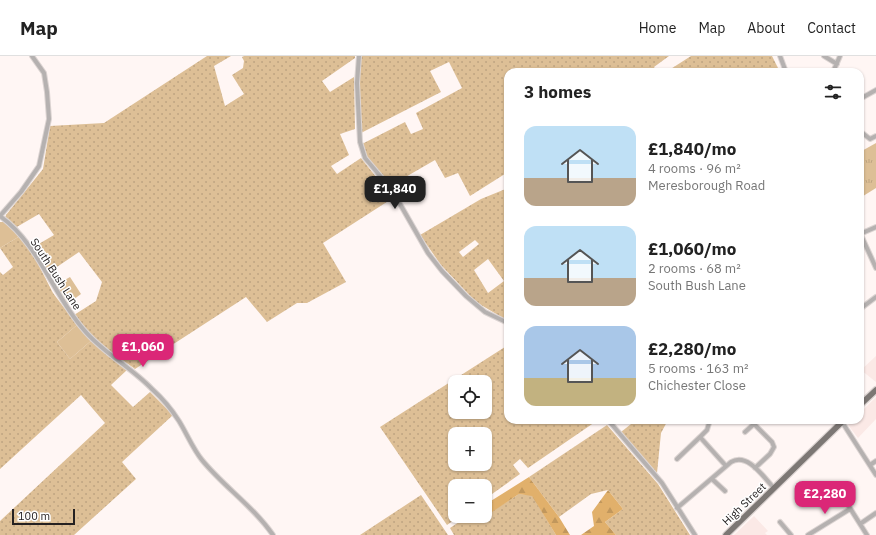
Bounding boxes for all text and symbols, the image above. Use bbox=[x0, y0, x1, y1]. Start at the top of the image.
text: Map bbox=[20, 16, 58, 40]
text: Home bbox=[639, 19, 676, 37]
text: Map bbox=[698, 19, 725, 37]
text: About bbox=[747, 19, 785, 37]
text: Contact bbox=[807, 19, 856, 37]
text: 3 homes bbox=[524, 81, 591, 103]
icon: filters bbox=[822, 81, 844, 103]
text: £1,840/mo bbox=[648, 138, 736, 160]
icon: home bbox=[556, 142, 604, 190]
text: 4 rooms · 96 m² bbox=[648, 160, 741, 177]
pin: £1,840 bbox=[362, 176, 428, 210]
text: Meresborough Road bbox=[648, 177, 765, 194]
text: £1,840 bbox=[374, 180, 416, 197]
street label: South Bush Lane bbox=[28, 235, 84, 313]
text: £1,060/mo bbox=[648, 238, 736, 260]
icon: home bbox=[556, 242, 604, 290]
text: 2 rooms · 68 m² bbox=[648, 260, 741, 277]
text: South Bush Lane bbox=[648, 277, 746, 294]
pin: £1,060 bbox=[110, 334, 176, 368]
text: £1,060 bbox=[122, 338, 164, 355]
text: £2,280/mo bbox=[648, 338, 736, 360]
icon: home bbox=[556, 342, 604, 390]
text: 5 rooms · 163 m² bbox=[648, 360, 749, 377]
map controls bbox=[448, 375, 492, 523]
button: locate bbox=[448, 375, 492, 419]
text: Chichester Close bbox=[648, 377, 746, 394]
button: + bbox=[448, 427, 492, 471]
button: − bbox=[448, 479, 492, 523]
street label: High Street bbox=[719, 480, 769, 528]
pin: £2,280 bbox=[792, 481, 858, 515]
text: £2,280 bbox=[804, 485, 846, 502]
scale bar bbox=[12, 507, 75, 526]
text: 100 m bbox=[18, 509, 50, 523]

